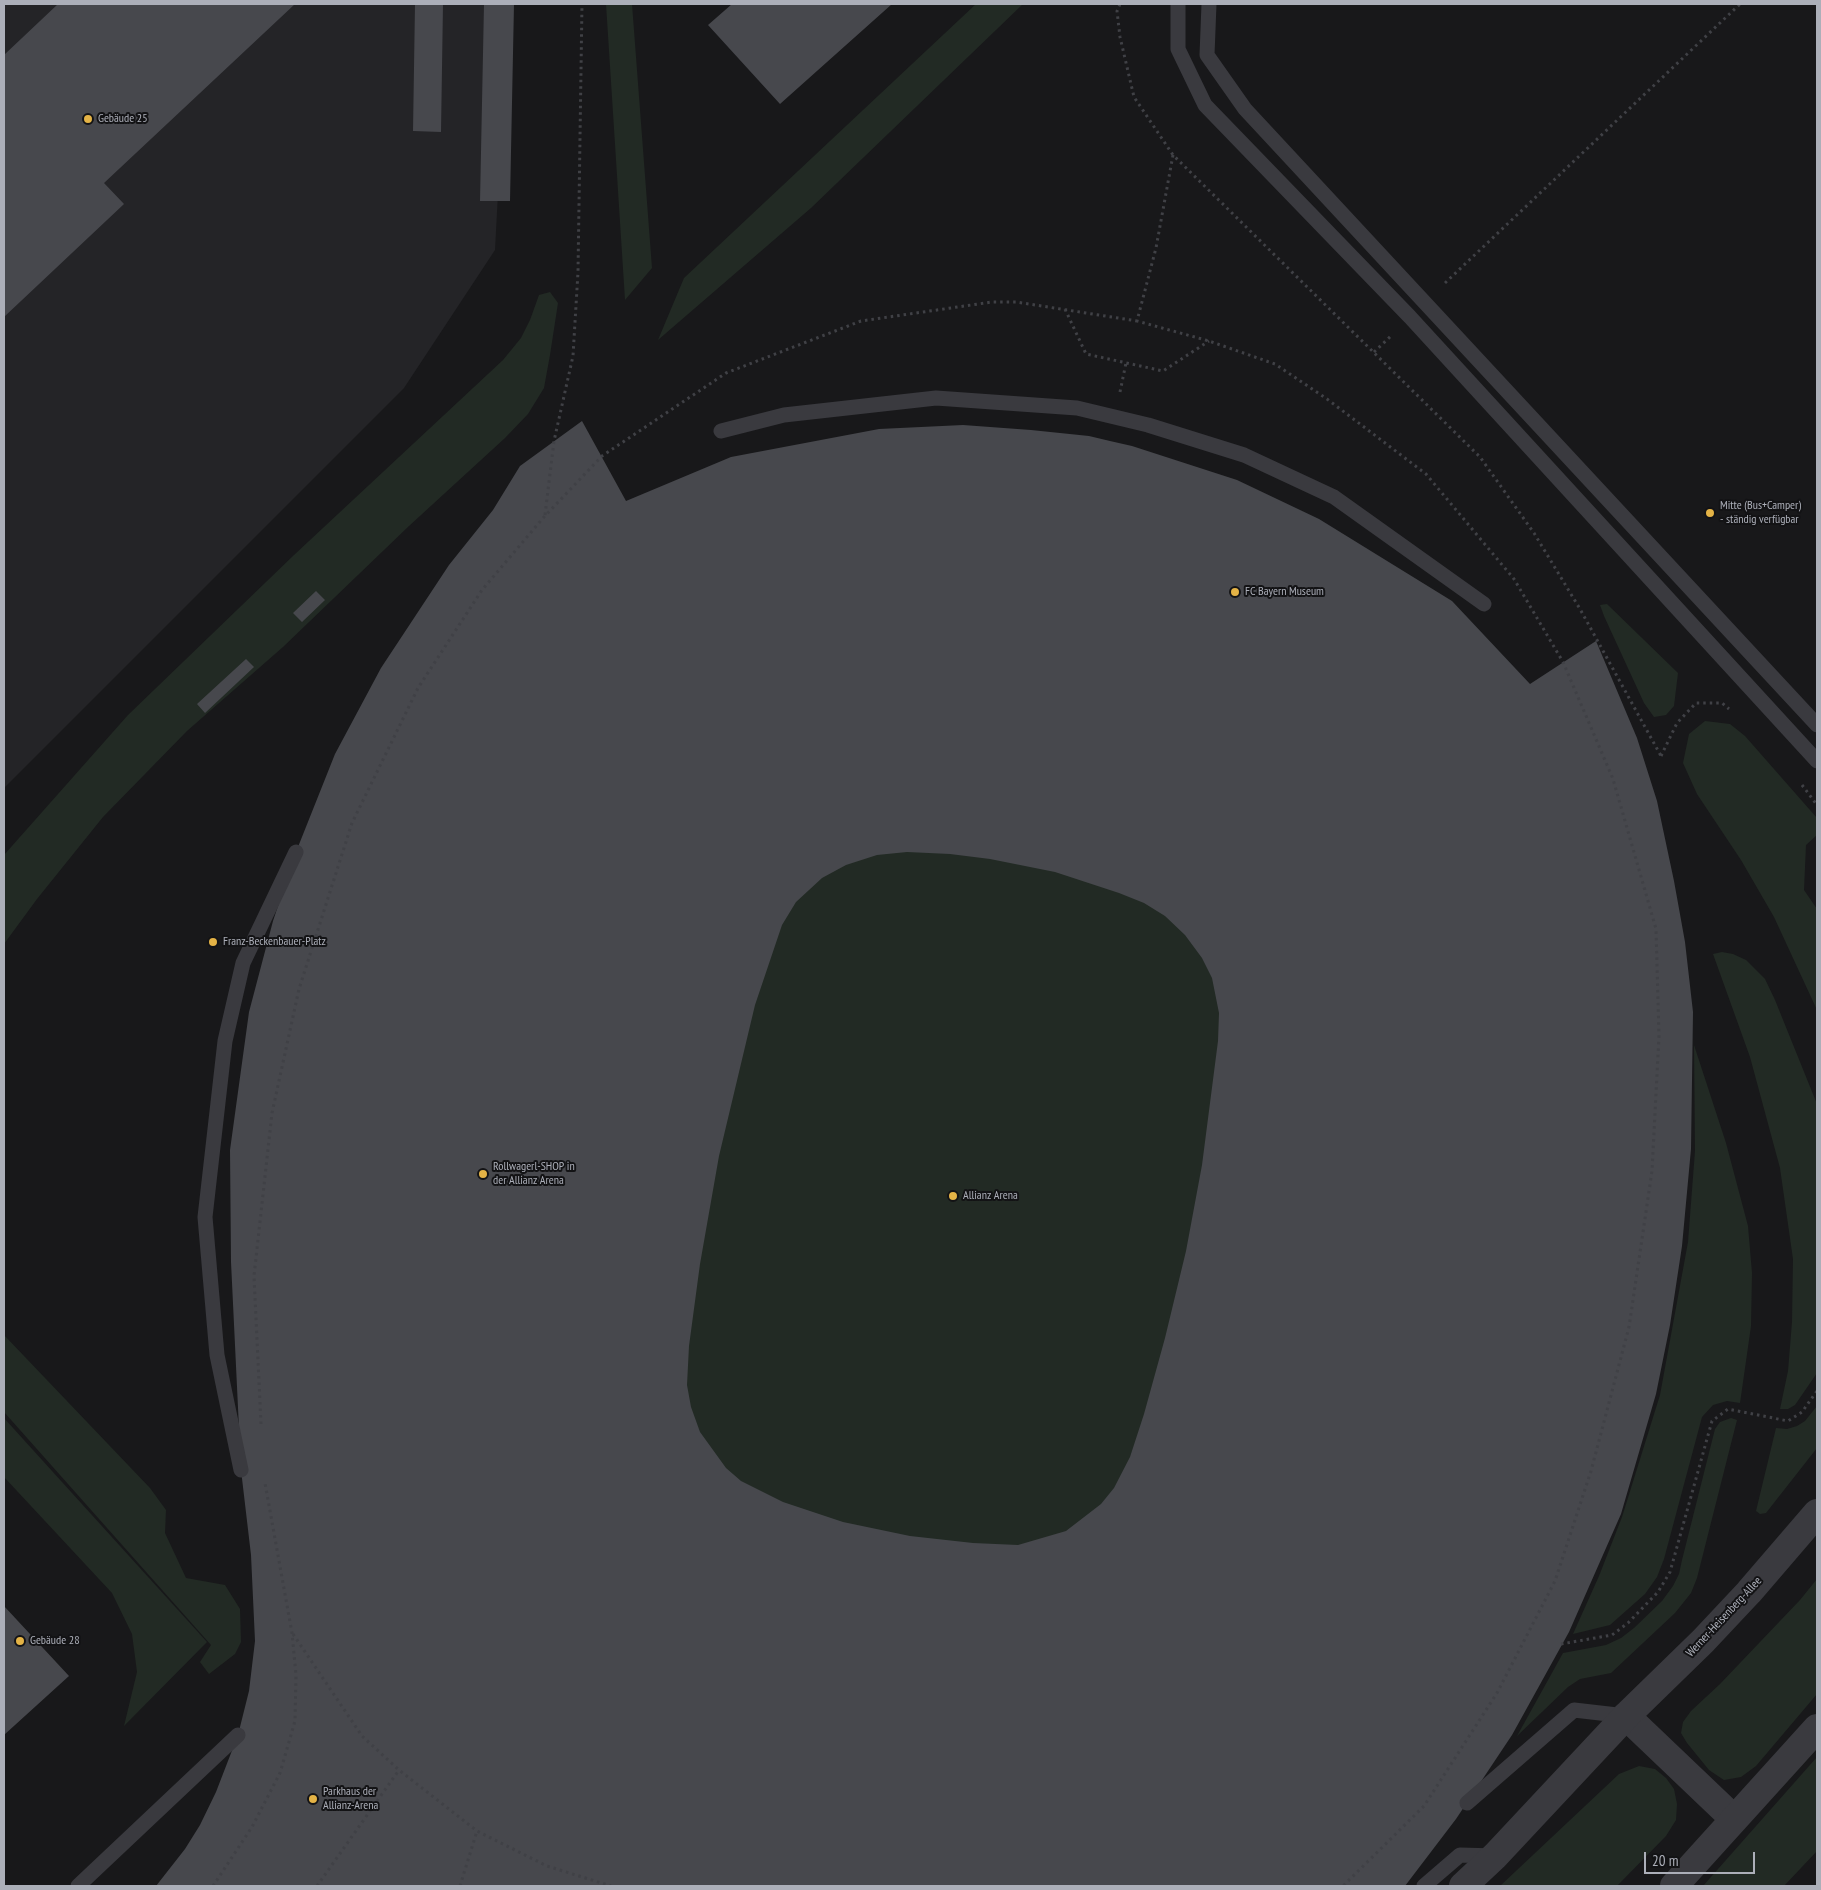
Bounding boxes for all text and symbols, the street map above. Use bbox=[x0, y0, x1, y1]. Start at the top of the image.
place label: Gebäude 25 bbox=[98, 112, 148, 126]
marker: Gebäude 25 bbox=[82, 113, 94, 125]
place label: Mitte (Bus+Camper) - ständig verfügbar bbox=[1720, 499, 1801, 527]
marker: Mitte (Bus+Camper) - ständig verfügbar bbox=[1704, 507, 1716, 519]
place label: FC Bayern Museum bbox=[1245, 585, 1324, 599]
marker: FC Bayern Museum bbox=[1229, 586, 1241, 598]
place label: Franz-Beckenbauer-Platz bbox=[223, 935, 326, 949]
marker: Franz-Beckenbauer-Platz bbox=[207, 936, 219, 948]
place label: Rollwagerl-SHOP in der Allianz Arena bbox=[493, 1160, 575, 1188]
marker: Rollwagerl-SHOP in der Allianz Arena bbox=[477, 1168, 489, 1180]
place label: Allianz Arena bbox=[963, 1189, 1018, 1203]
marker: Allianz Arena bbox=[947, 1190, 959, 1202]
street label: Werner-Heisenberg-Allee bbox=[1683, 1574, 1765, 1660]
place label: Gebäude 28 bbox=[30, 1634, 80, 1648]
marker: Gebäude 28 bbox=[14, 1635, 26, 1647]
place label: Parkhaus der Allianz-Arena bbox=[323, 1785, 378, 1813]
marker: Parkhaus der Allianz-Arena bbox=[307, 1793, 319, 1805]
scale bar bbox=[1646, 1842, 1757, 1874]
text: 20 m bbox=[1652, 1851, 1678, 1870]

